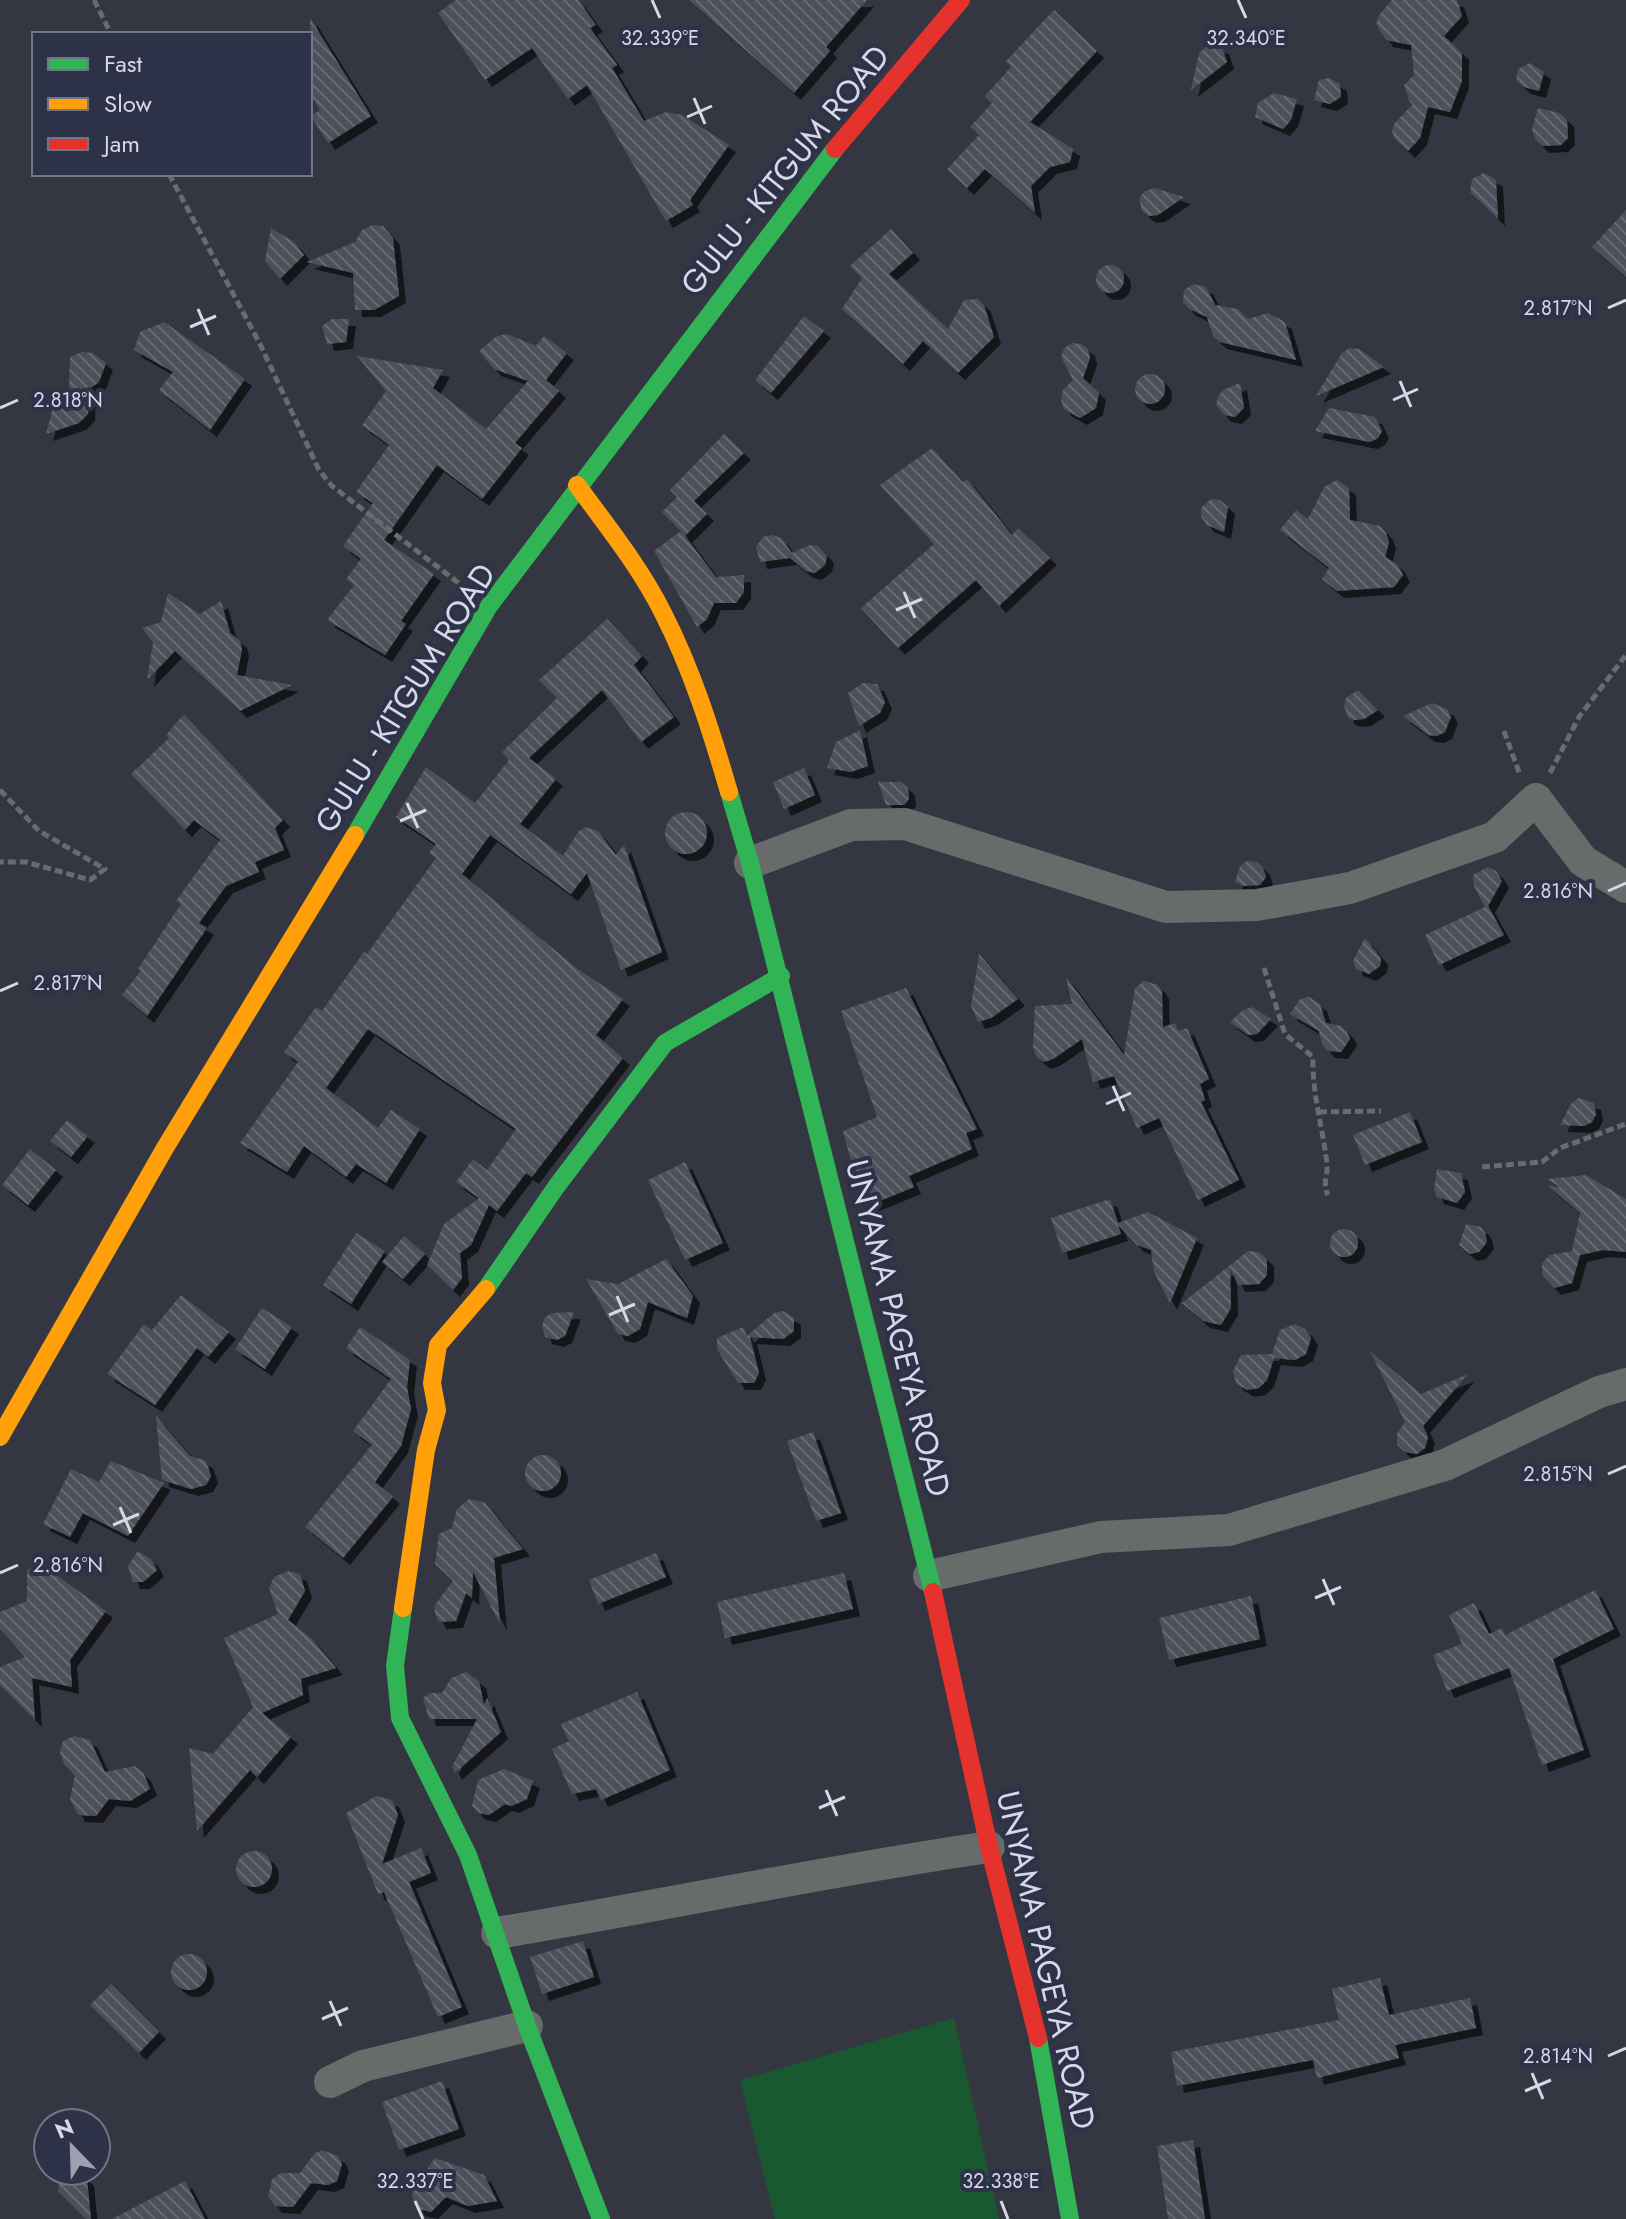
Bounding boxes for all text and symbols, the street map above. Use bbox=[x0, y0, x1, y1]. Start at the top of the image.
text: 32.339°E bbox=[621, 24, 699, 53]
text: 32.340°E bbox=[1206, 24, 1286, 53]
legend bbox=[32, 32, 312, 176]
street label: GULU - KITGUM ROAD bbox=[670, 35, 900, 305]
text: Fast bbox=[104, 46, 142, 81]
text: Slow bbox=[104, 86, 152, 121]
text: Jam bbox=[101, 126, 140, 161]
text: 2.817°N bbox=[1524, 294, 1592, 323]
text: 2.818°N bbox=[33, 386, 103, 415]
street label: GULU - KITGUM ROAD bbox=[303, 554, 507, 842]
text: 2.816°N bbox=[1523, 877, 1593, 906]
text: 2.817°N bbox=[34, 969, 102, 998]
street label: UNYAMA PAGEYA ROAD bbox=[834, 1155, 962, 1501]
text: 2.815°N bbox=[1523, 1460, 1593, 1489]
text: 2.816°N bbox=[33, 1551, 103, 1580]
street label: UNYAMA PAGEYA ROAD bbox=[985, 1786, 1107, 2134]
text: 2.814°N bbox=[1523, 2042, 1593, 2071]
north arrow bbox=[32, 2107, 112, 2187]
text: N bbox=[50, 2110, 78, 2147]
text: 32.337°E bbox=[377, 2167, 453, 2196]
text: 32.338°E bbox=[962, 2167, 1040, 2196]

